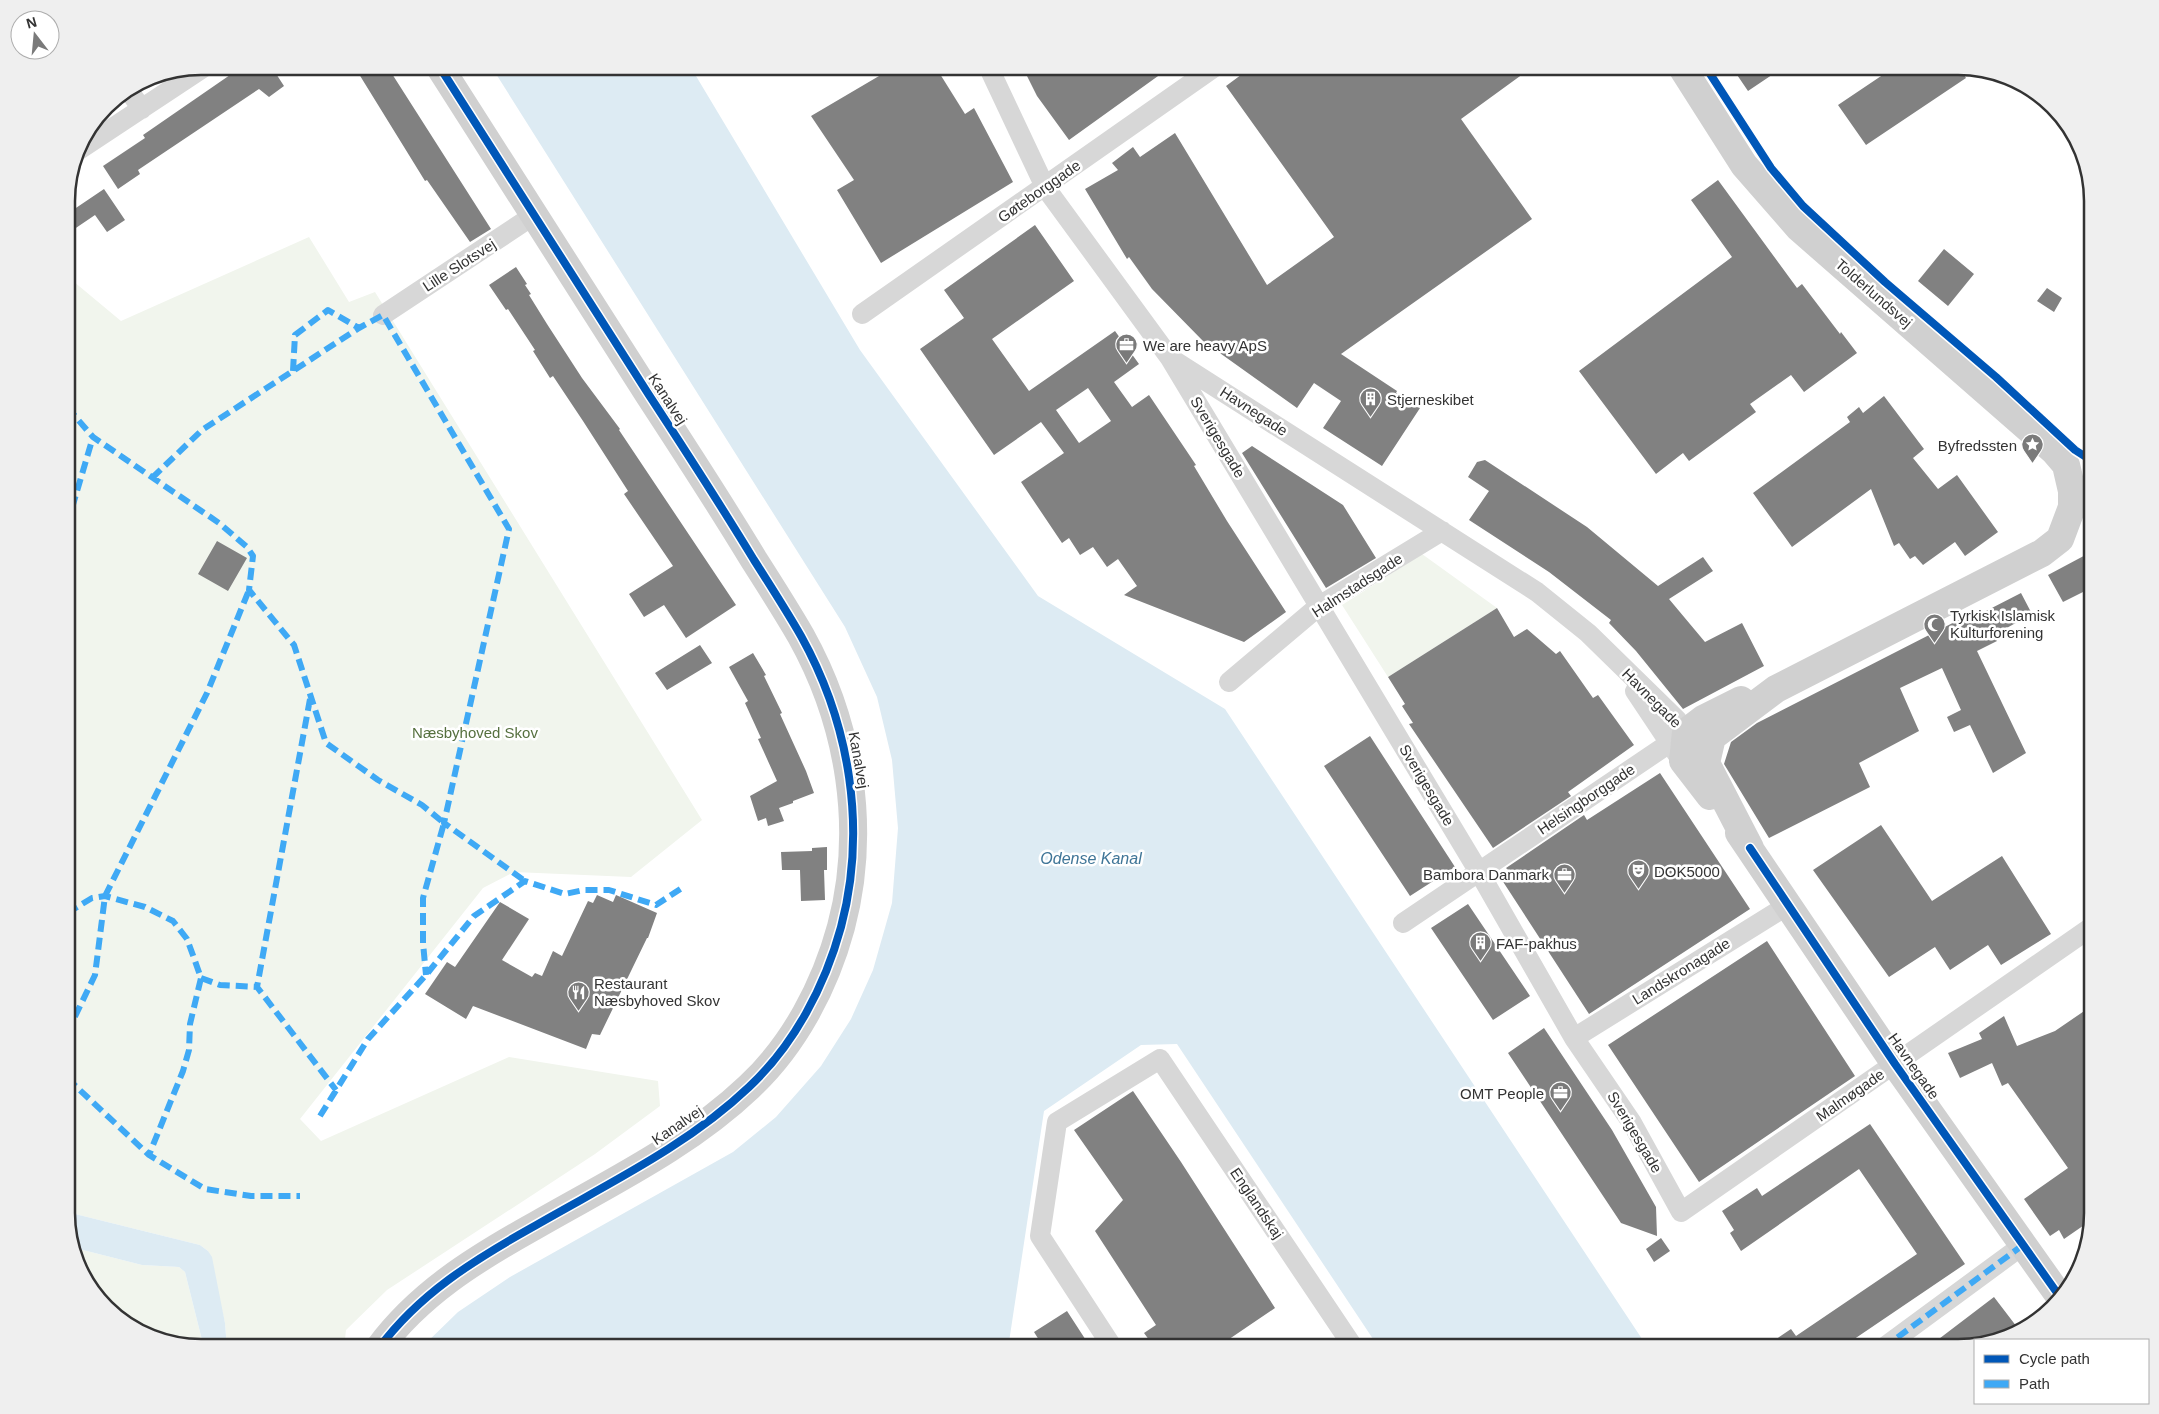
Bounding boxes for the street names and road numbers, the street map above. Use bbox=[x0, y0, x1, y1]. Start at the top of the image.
street label: Gøteborggade bbox=[995, 156, 1083, 226]
street label: Lille Slotsvej bbox=[419, 235, 499, 295]
street label: Tolderlundsvej bbox=[1832, 255, 1916, 331]
street label: Kanalvej bbox=[645, 370, 691, 428]
street label: Havnegade bbox=[1217, 383, 1291, 439]
street label: Sverigesgade bbox=[1187, 393, 1249, 481]
street label: Halmstadsgade bbox=[1309, 549, 1405, 621]
street label: Havnegade bbox=[1619, 665, 1685, 731]
street label: Kanalvej bbox=[846, 730, 872, 790]
street label: Sverigesgade bbox=[1396, 741, 1458, 829]
street label: Helsingborggade bbox=[1534, 760, 1638, 838]
street label: Landskronagade bbox=[1629, 934, 1733, 1008]
street label: Havnegade bbox=[1885, 1030, 1943, 1102]
street label: Malmøgade bbox=[1813, 1065, 1887, 1125]
street label: Sverigesgade bbox=[1604, 1088, 1666, 1176]
street label: Kanalvej bbox=[648, 1102, 706, 1148]
street label: Englandskaj bbox=[1227, 1164, 1287, 1242]

